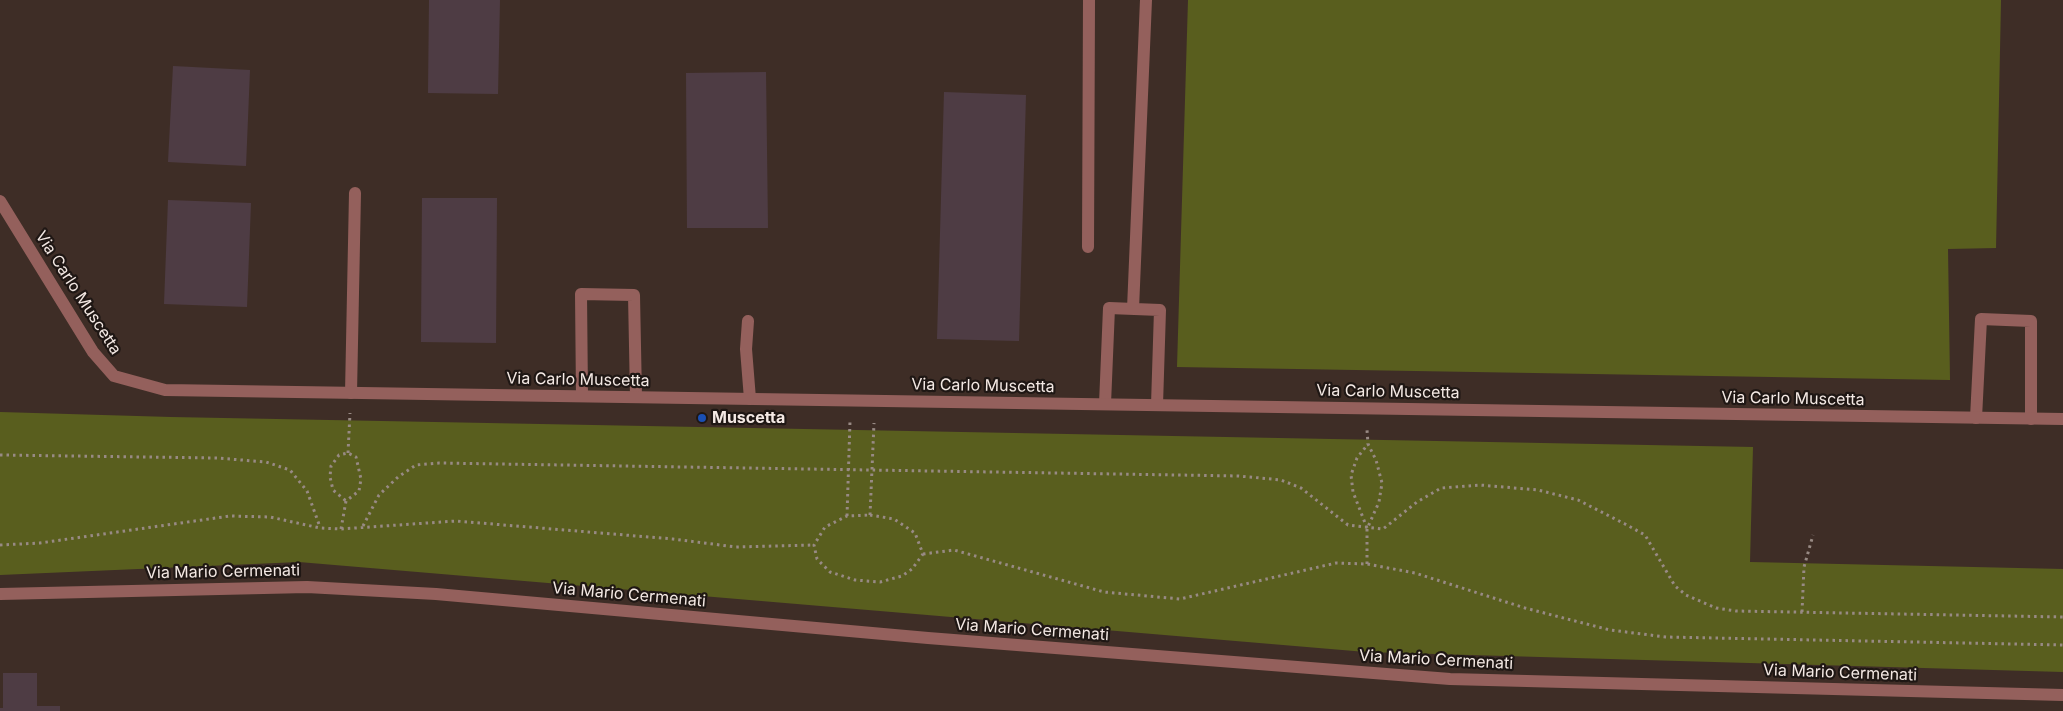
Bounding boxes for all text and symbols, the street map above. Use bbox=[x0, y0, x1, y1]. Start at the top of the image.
street label: Via Carlo Muscetta bbox=[31, 228, 125, 358]
street label: Via Carlo Muscetta bbox=[506, 369, 650, 391]
street label: Via Carlo Muscetta bbox=[911, 375, 1055, 397]
street label: Via Carlo Muscetta bbox=[1316, 381, 1460, 403]
street label: Via Carlo Muscetta bbox=[1721, 388, 1865, 410]
place label: Muscetta bbox=[712, 408, 785, 428]
marker: Muscetta bbox=[696, 412, 708, 424]
street label: Via Mario Cermenati bbox=[146, 561, 300, 583]
street label: Via Mario Cermenati bbox=[551, 579, 707, 611]
street label: Via Mario Cermenati bbox=[954, 615, 1110, 645]
street label: Via Mario Cermenati bbox=[1358, 646, 1514, 674]
street label: Via Mario Cermenati bbox=[1763, 661, 1917, 685]

